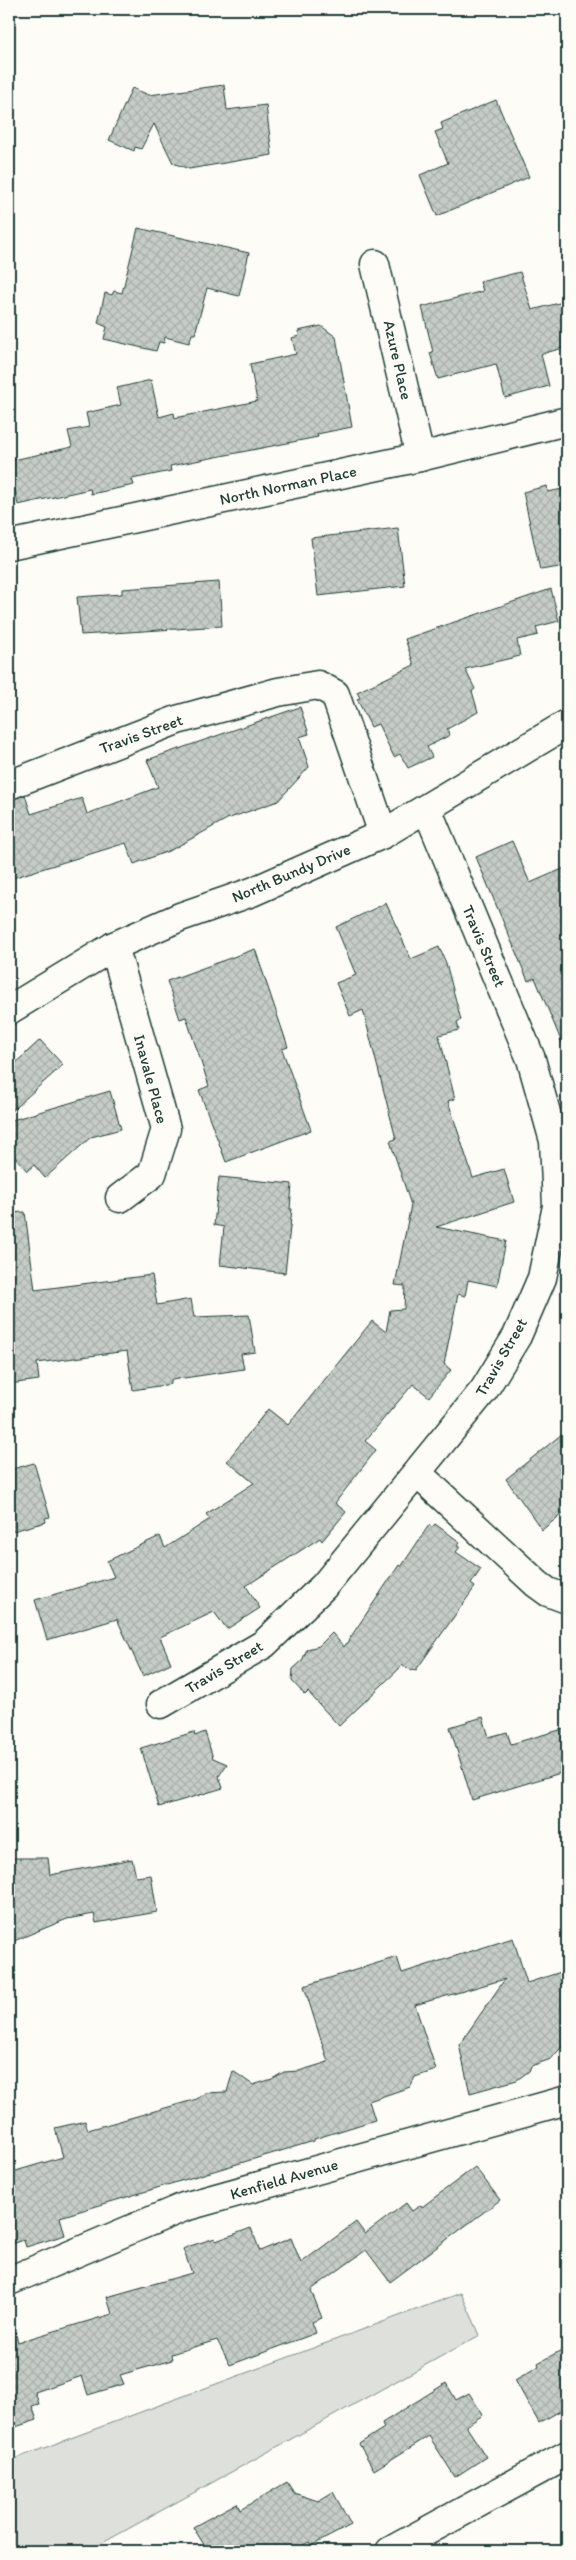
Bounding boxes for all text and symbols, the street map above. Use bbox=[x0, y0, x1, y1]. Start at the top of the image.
street label: Azure Place bbox=[380, 318, 416, 402]
street label: North Norman Place bbox=[218, 461, 358, 509]
street label: Travis Street bbox=[97, 710, 185, 758]
street label: North Bundy Drive bbox=[229, 839, 353, 907]
street label: Travis Street bbox=[458, 902, 510, 990]
street label: Inavale Place bbox=[130, 1032, 172, 1126]
street label: Travis Street bbox=[471, 1314, 531, 1400]
street label: Travis Street bbox=[182, 1636, 266, 1698]
street label: Kenfield Avenue bbox=[228, 2154, 340, 2204]

